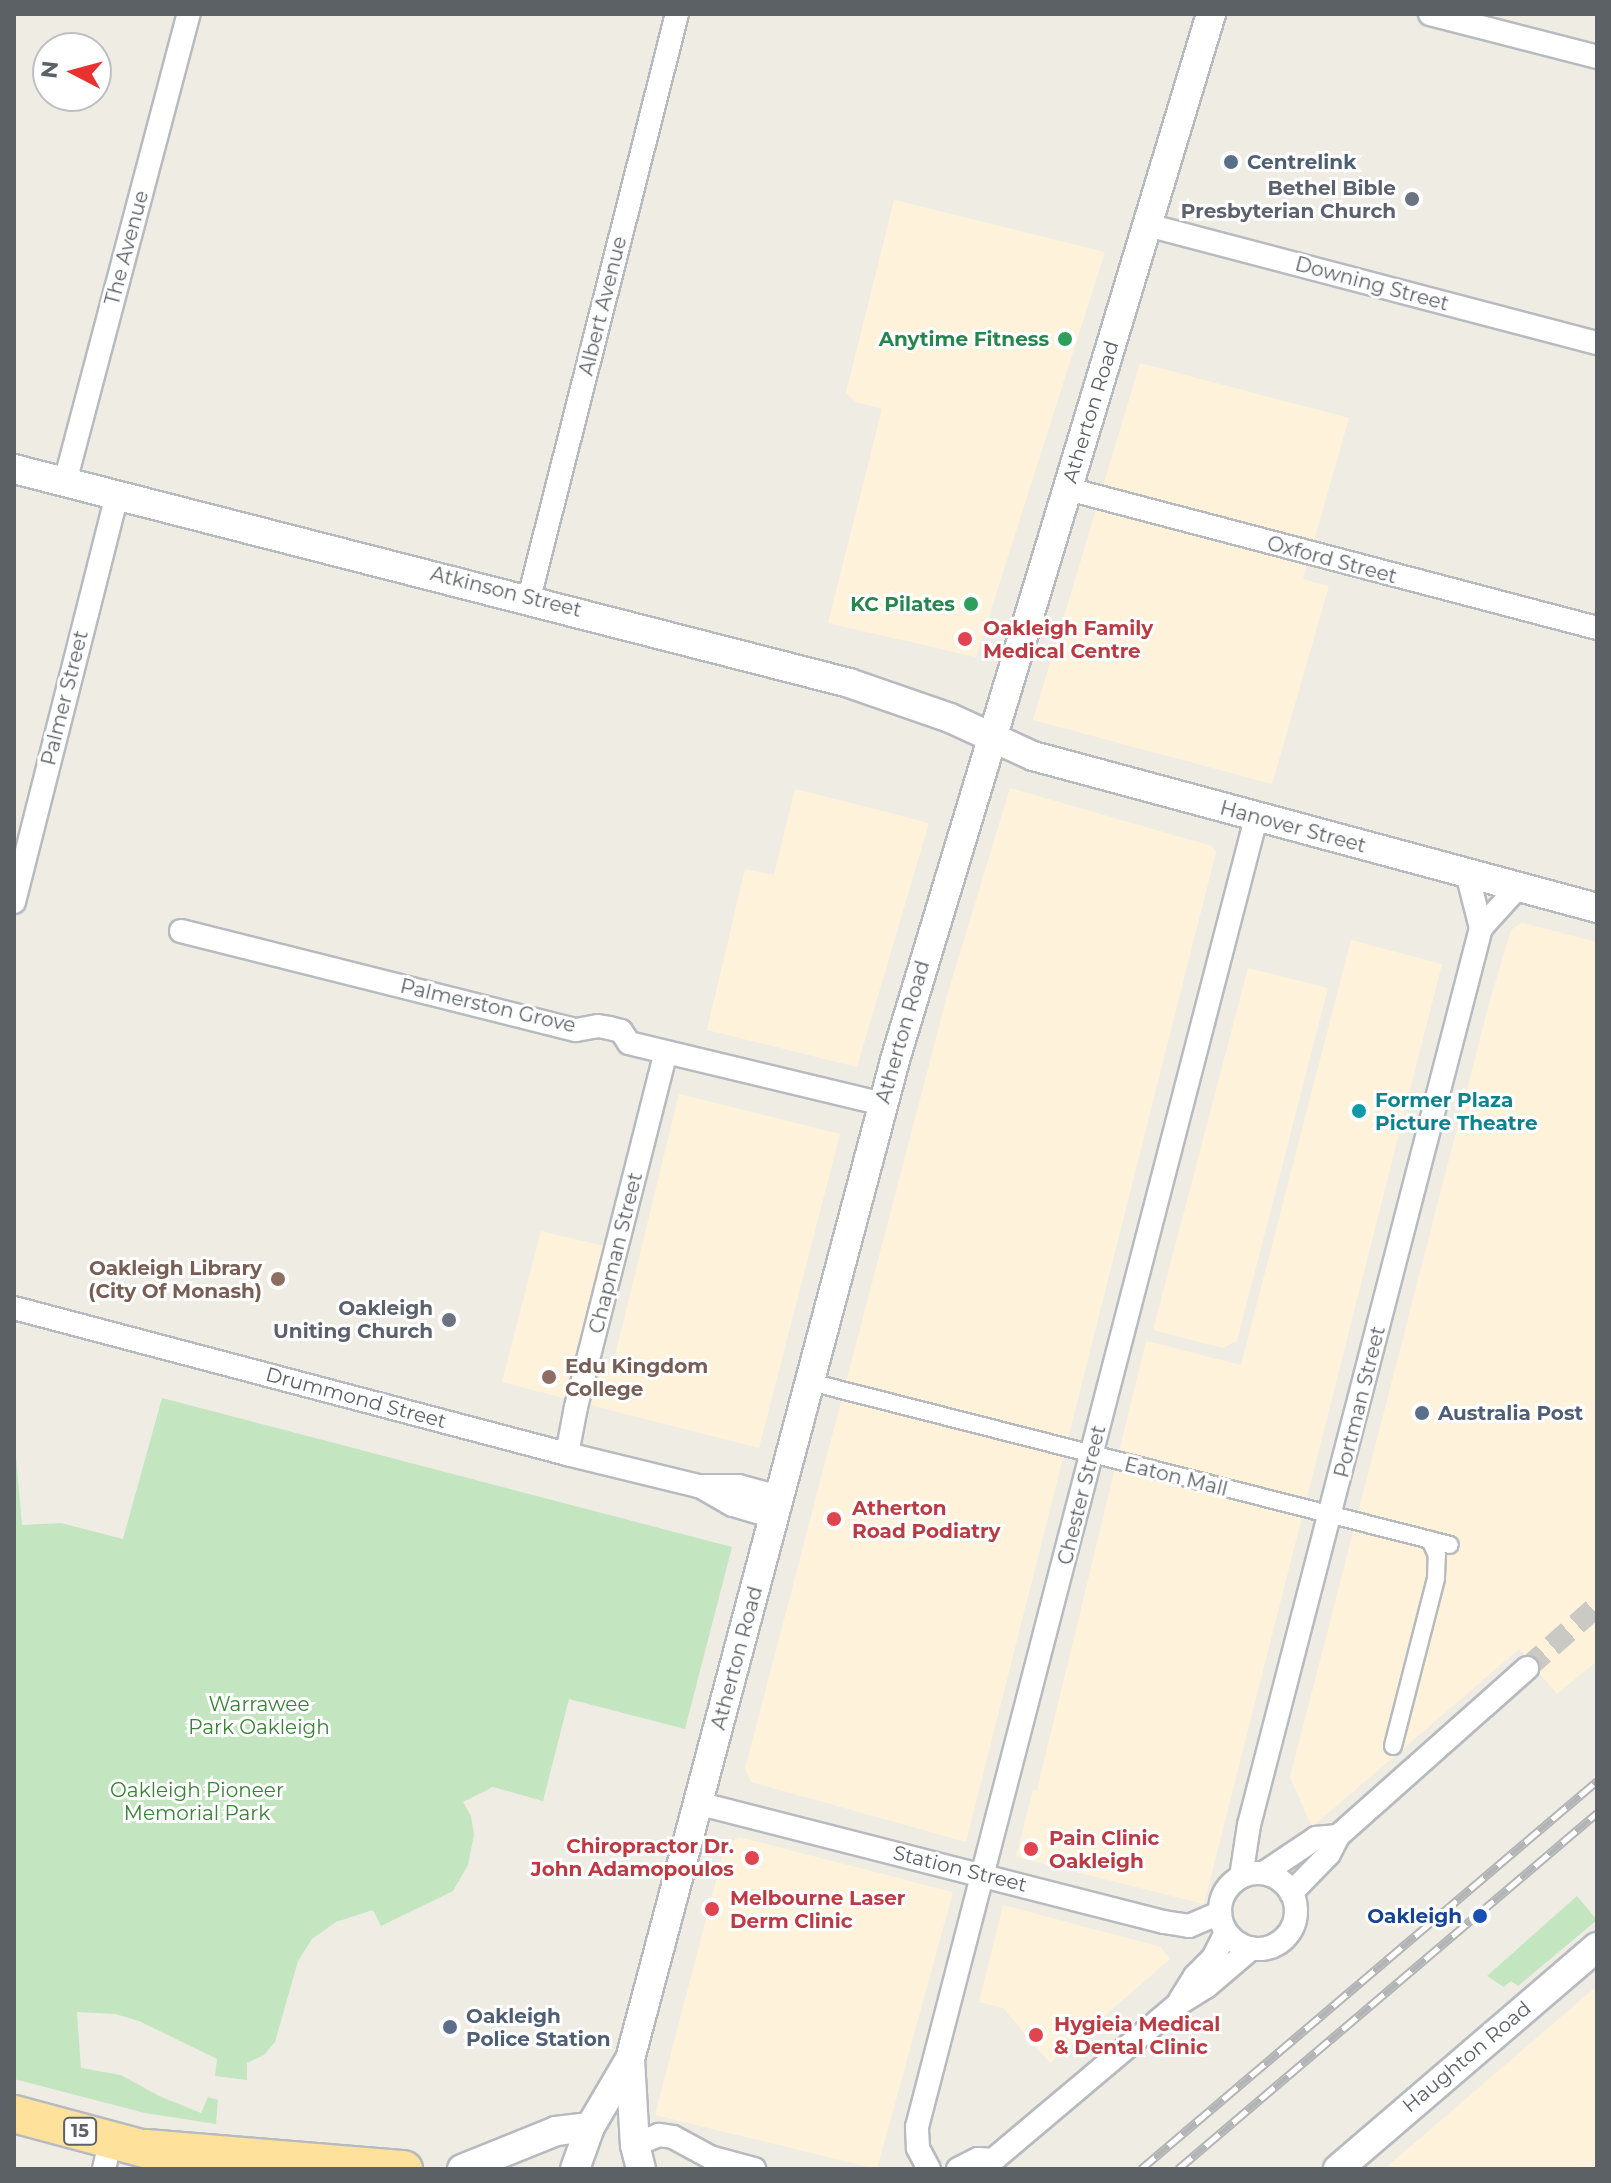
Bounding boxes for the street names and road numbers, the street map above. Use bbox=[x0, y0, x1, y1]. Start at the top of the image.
street label: The Avenue bbox=[100, 188, 154, 308]
street label: Albert Avenue bbox=[574, 234, 632, 378]
street label: Downing Street bbox=[1293, 252, 1451, 316]
street label: Atherton Road bbox=[1058, 338, 1124, 486]
street label: Oxford Street bbox=[1264, 531, 1400, 589]
street label: Atkinson Street bbox=[428, 562, 584, 622]
street label: Palmer Street bbox=[37, 628, 93, 768]
street label: Hanover Street bbox=[1217, 796, 1369, 858]
street label: Atherton Road bbox=[871, 958, 935, 1106]
street label: Palmerston Grove bbox=[398, 974, 578, 1038]
street label: Chapman Street bbox=[584, 1170, 648, 1336]
street label: Portman Street bbox=[1330, 1324, 1390, 1480]
street label: Drummond Street bbox=[263, 1362, 449, 1434]
street label: Chester Street bbox=[1053, 1423, 1111, 1567]
street label: Eaton Mall bbox=[1122, 1453, 1230, 1501]
street label: Atherton Road bbox=[706, 1584, 768, 1732]
street label: Station Street bbox=[891, 1841, 1029, 1897]
street label: Haughton Road bbox=[1398, 1996, 1536, 2118]
road number: 15 bbox=[62, 2117, 98, 2145]

